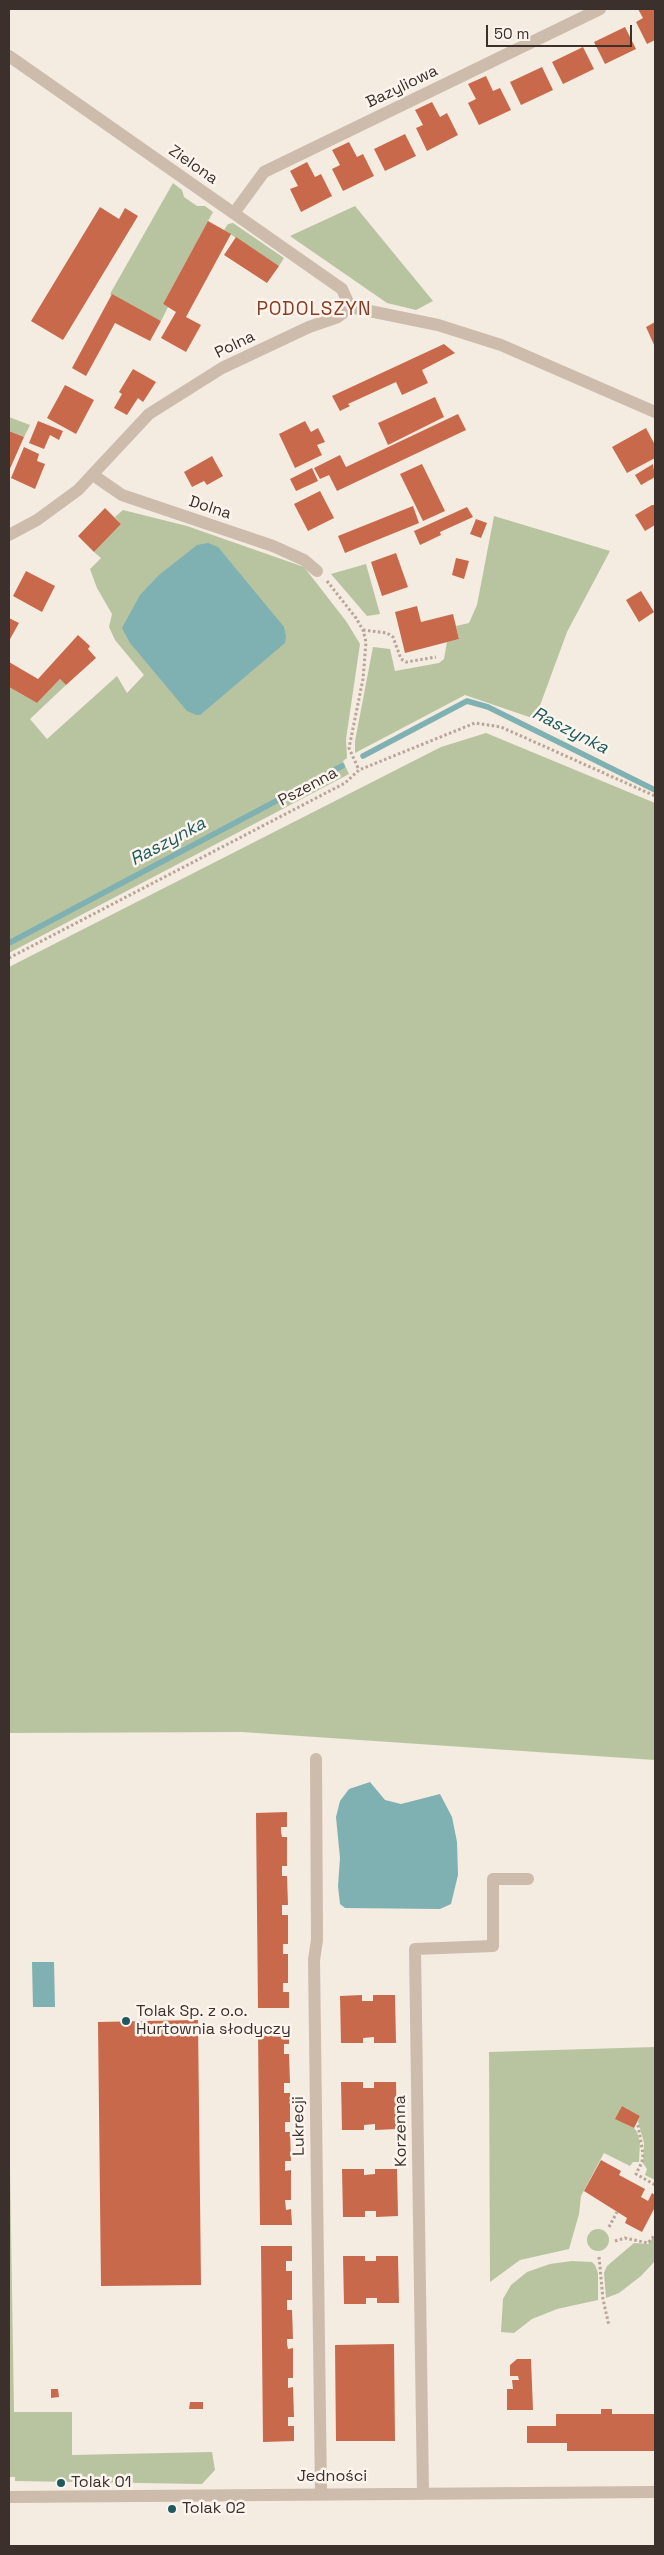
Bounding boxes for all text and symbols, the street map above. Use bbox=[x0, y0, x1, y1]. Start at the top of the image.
scale bar bbox=[489, 15, 635, 47]
text: 50 m bbox=[494, 24, 529, 43]
street label: Bazyliowa bbox=[363, 61, 441, 113]
street label: Zielona bbox=[165, 141, 221, 189]
district label: PODOLSZYN bbox=[255, 299, 373, 321]
street label: Polna bbox=[212, 327, 258, 363]
street label: Dolna bbox=[186, 492, 234, 524]
water label: Raszynka bbox=[528, 703, 612, 759]
street label: Pszenna bbox=[275, 763, 341, 811]
water label: Raszynka bbox=[127, 813, 209, 871]
place label: Tolak Sp. z o.o. Hurtownia słodyczy bbox=[136, 2002, 291, 2040]
marker: Tolak Sp. z o.o. Hurtownia słodyczy bbox=[120, 2015, 132, 2027]
street label: Korzenna bbox=[391, 2095, 411, 2167]
street label: Lukrecji bbox=[289, 2096, 309, 2156]
street label: Jedności bbox=[297, 2467, 367, 2487]
place label: Tolak 01 bbox=[71, 2473, 131, 2493]
marker: Tolak 01 bbox=[55, 2477, 67, 2489]
place label: Tolak 02 bbox=[182, 2499, 245, 2519]
marker: Tolak 02 bbox=[166, 2503, 178, 2515]

